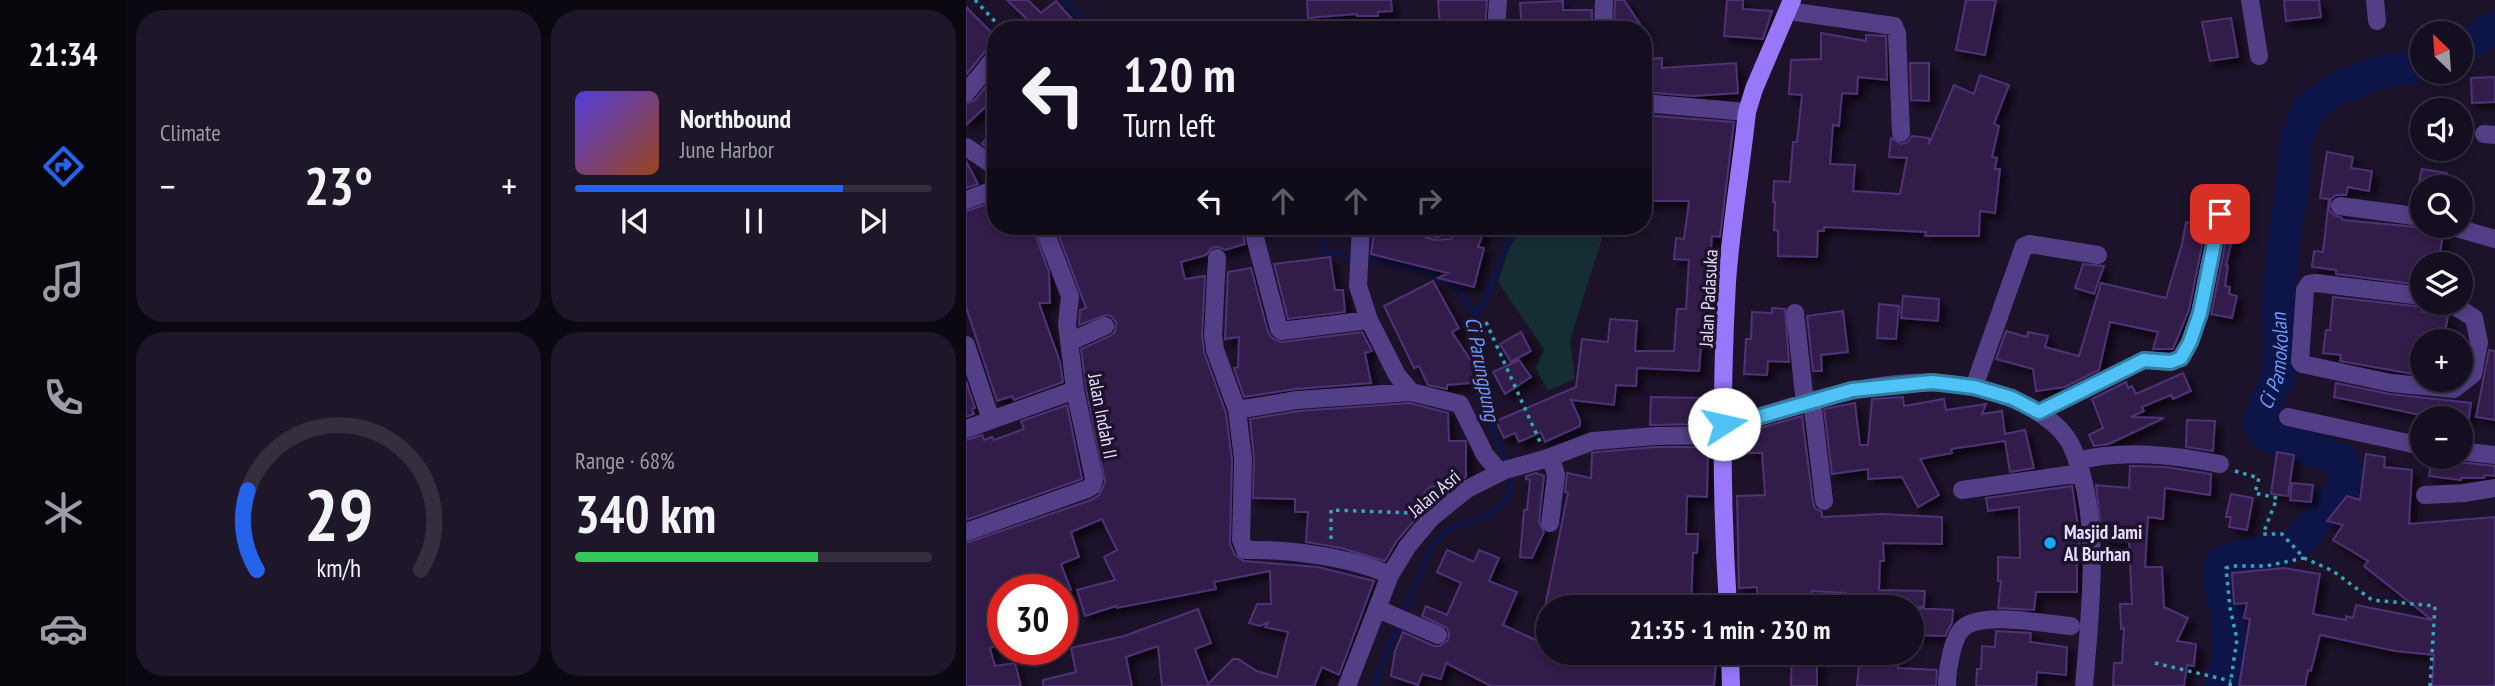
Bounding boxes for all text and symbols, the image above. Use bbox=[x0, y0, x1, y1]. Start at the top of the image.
north arrow bbox=[2410, 21, 2473, 84]
map controls bbox=[2410, 21, 2473, 469]
text: 21:34 bbox=[28, 33, 98, 75]
text: 120 m bbox=[1123, 42, 1236, 106]
icon: left bbox=[1008, 49, 1099, 140]
button: sound bbox=[2410, 98, 2473, 161]
text: Northbound bbox=[680, 102, 791, 135]
text: Turn left bbox=[1123, 104, 1215, 146]
text: Climate bbox=[160, 118, 221, 147]
text: June Harbor bbox=[680, 135, 774, 164]
icon: directions bbox=[39, 142, 88, 191]
text: 23° bbox=[304, 152, 373, 219]
text: − bbox=[160, 161, 176, 210]
text: + bbox=[501, 161, 517, 210]
button: search bbox=[2410, 175, 2473, 238]
icon: left bbox=[1191, 182, 1229, 220]
icon: ahead bbox=[1264, 182, 1302, 220]
icon: ahead bbox=[1337, 182, 1375, 220]
icon: right bbox=[1410, 182, 1448, 220]
pin bbox=[2190, 184, 2250, 244]
icon: arrive bbox=[2201, 195, 2239, 233]
icon: previous bbox=[616, 202, 654, 240]
icon: pause bbox=[735, 202, 773, 240]
icon: next bbox=[854, 202, 892, 240]
street label: Jalan Padasuka bbox=[1693, 249, 1723, 348]
button: layers bbox=[2410, 252, 2473, 315]
icon: music bbox=[39, 257, 88, 306]
water label: Ci Pamokolan bbox=[2251, 310, 2294, 413]
water label: Ci Parungpung bbox=[1459, 314, 1506, 425]
button: + bbox=[2410, 329, 2473, 392]
street label: Jalan Indah II bbox=[1083, 370, 1123, 461]
icon: phone bbox=[39, 373, 88, 422]
position arrow bbox=[1687, 387, 1761, 461]
button: − bbox=[2410, 406, 2473, 469]
text: Range · 68% bbox=[575, 446, 675, 475]
street label: Jalan Asri bbox=[1402, 464, 1465, 522]
text: 29 bbox=[304, 466, 373, 560]
text: 340 km bbox=[575, 480, 716, 547]
icon: climate bbox=[39, 488, 88, 537]
place label: Masjid Jami Al Burhan bbox=[2063, 520, 2142, 566]
marker: Masjid Jami Al Burhan bbox=[2042, 535, 2058, 551]
text: km/h bbox=[316, 552, 361, 584]
speed limit sign: 30 bbox=[987, 574, 1078, 665]
icon: car bbox=[39, 604, 88, 653]
text: 21:35 · 1 min · 230 m bbox=[1630, 613, 1830, 646]

